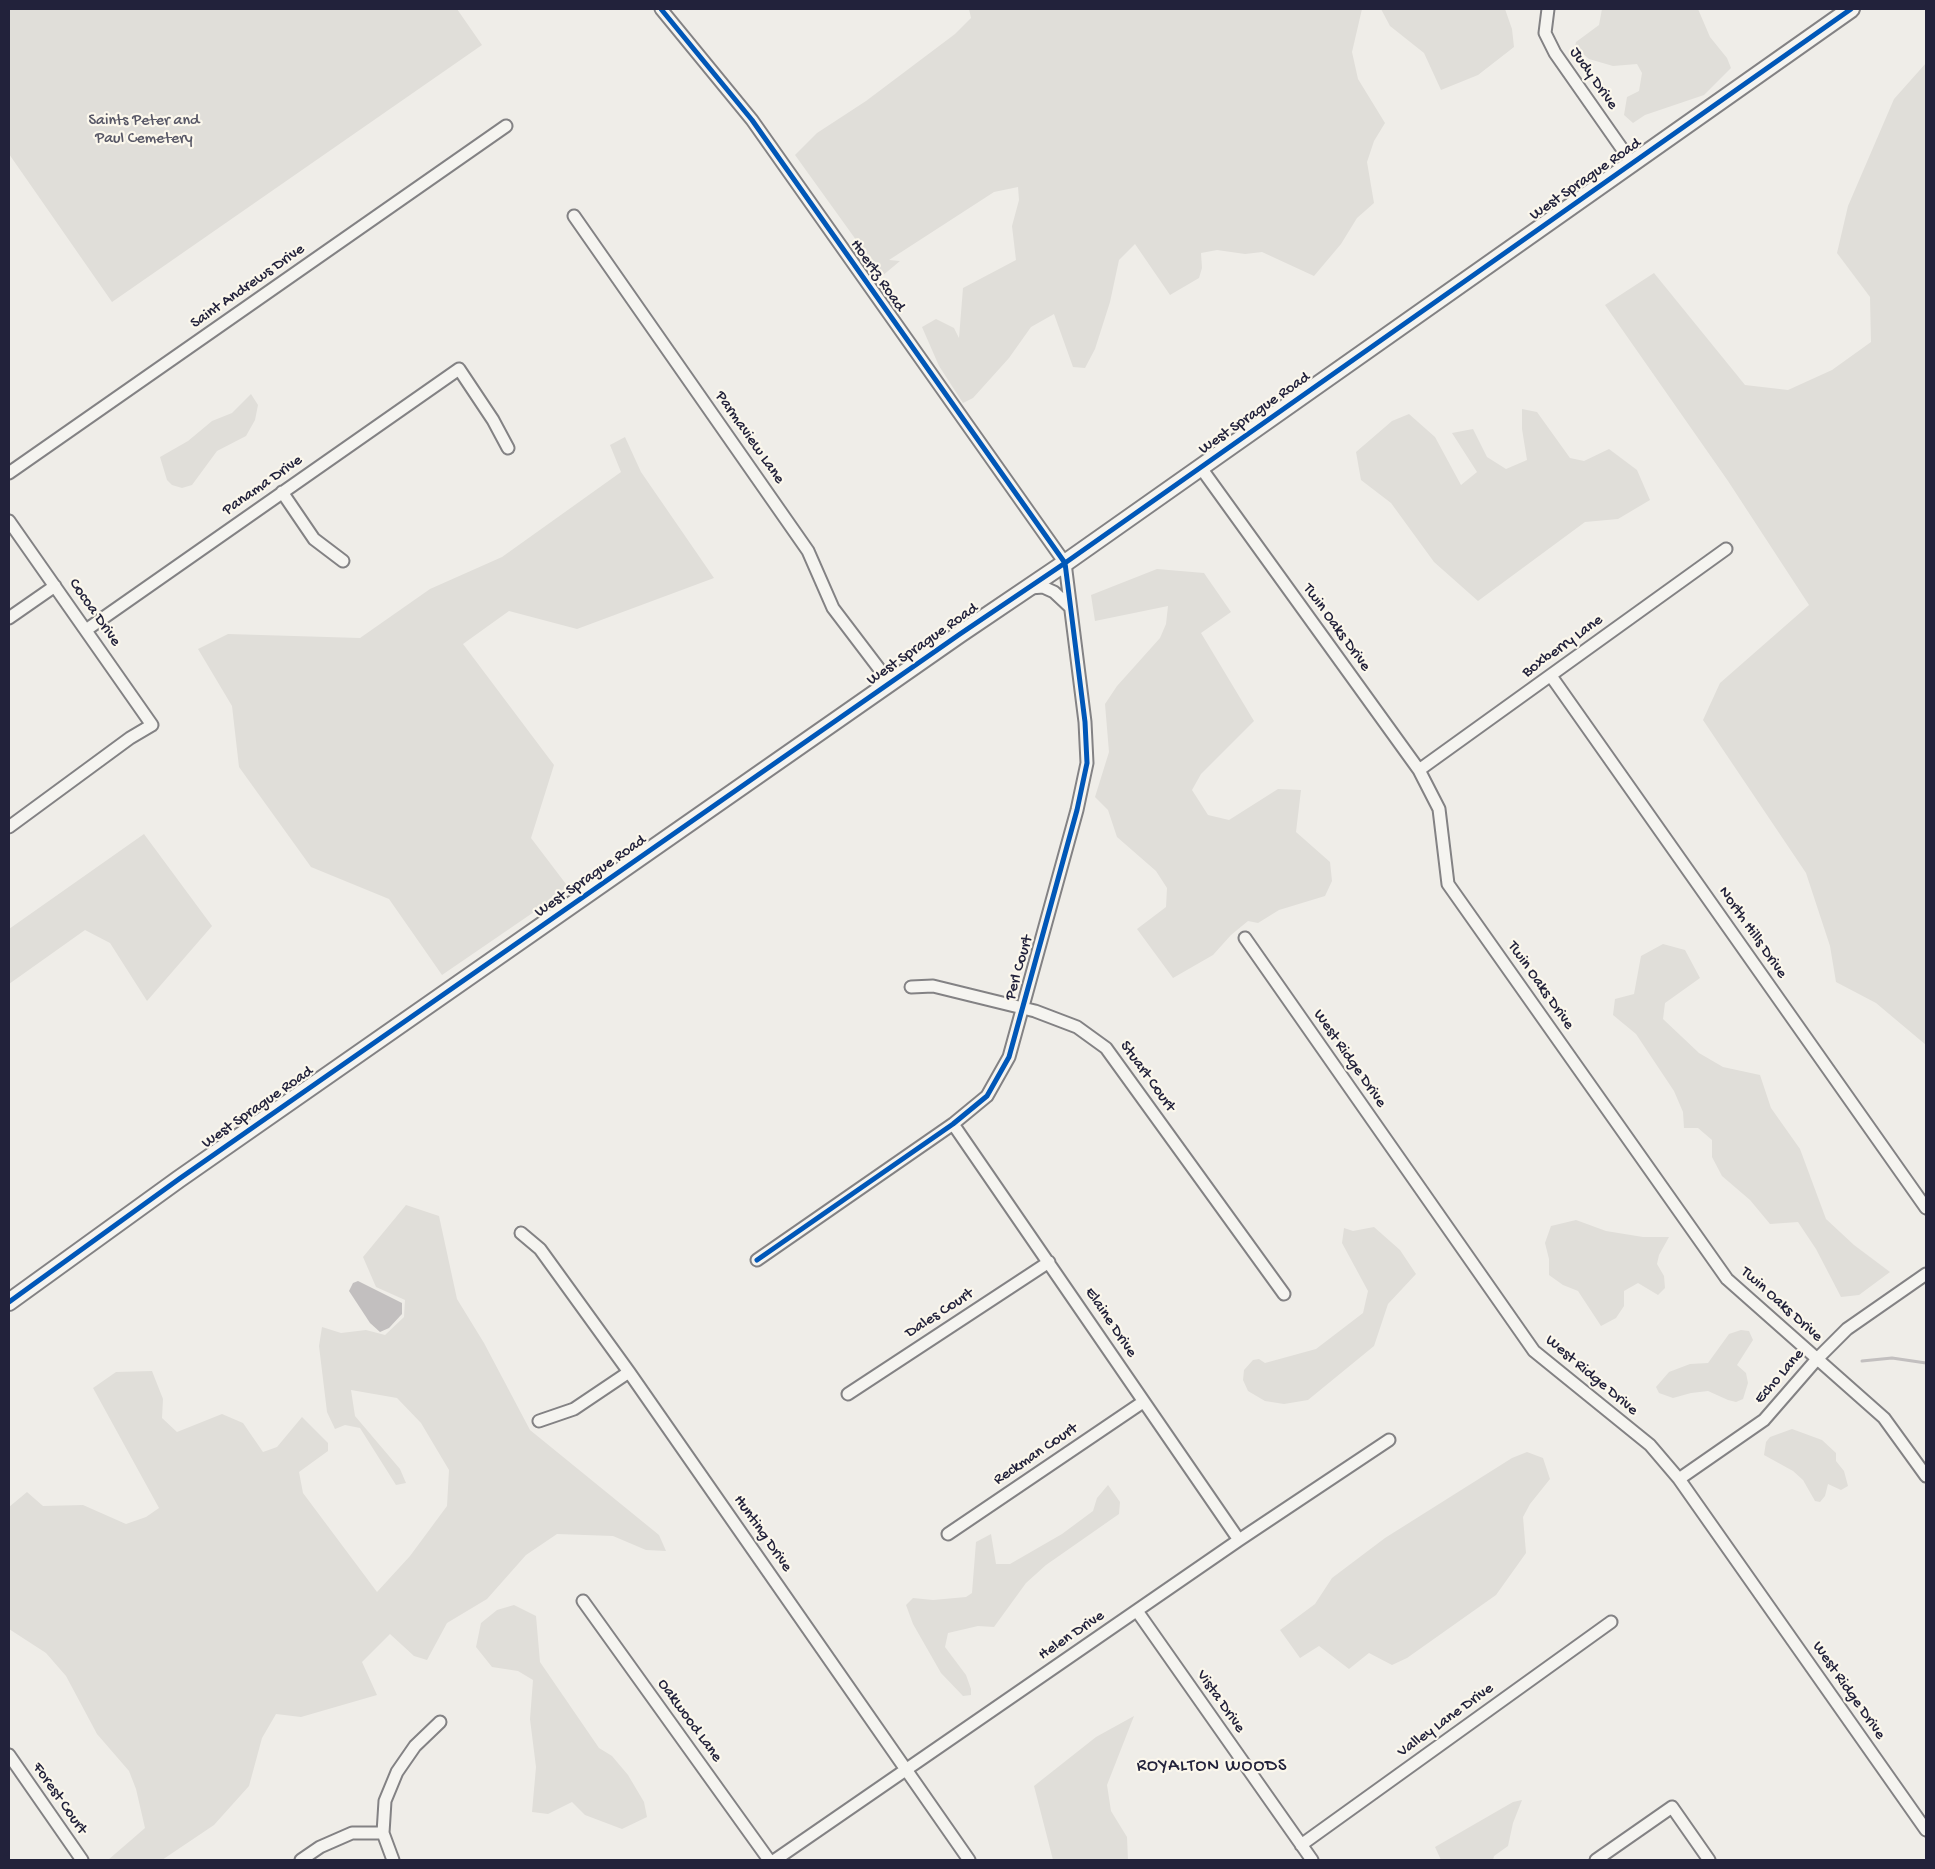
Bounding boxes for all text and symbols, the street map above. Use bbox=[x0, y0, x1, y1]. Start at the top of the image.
street label: Judy Drive bbox=[1565, 44, 1621, 114]
park label: Saints Peter and Paul Cemetery bbox=[89, 112, 199, 150]
street label: West Sprague Road bbox=[1527, 134, 1645, 226]
street label: Hoertz Road bbox=[845, 236, 909, 316]
street label: Saint Andrews Drive bbox=[187, 240, 309, 334]
street label: West Sprague Road bbox=[1196, 368, 1314, 460]
street label: Parmaview Lane bbox=[710, 388, 788, 488]
street label: Panama Drive bbox=[219, 451, 307, 521]
street label: Cocoa Drive bbox=[64, 575, 124, 651]
street label: Twin Oaks Drive bbox=[1298, 580, 1374, 676]
street label: West Sprague Road bbox=[864, 599, 982, 691]
street label: Boxberry Lane bbox=[1519, 611, 1607, 683]
street label: West Sprague Road bbox=[532, 831, 650, 923]
street label: North Hills Drive bbox=[1713, 883, 1791, 983]
street label: Perl Court bbox=[1002, 933, 1038, 1003]
street label: Twin Oaks Drive bbox=[1502, 938, 1578, 1034]
street label: West Ridge Drive bbox=[1308, 1006, 1390, 1112]
street label: Stuart Court bbox=[1115, 1038, 1179, 1116]
street label: West Sprague Road bbox=[199, 1062, 317, 1154]
street label: Twin Oaks Drive bbox=[1736, 1263, 1826, 1347]
street label: Elaine Drive bbox=[1080, 1284, 1140, 1362]
street label: Dales Court bbox=[902, 1285, 978, 1343]
street label: West Ridge Drive bbox=[1541, 1332, 1641, 1420]
street label: Echo Lane bbox=[1751, 1346, 1809, 1408]
street label: Reckman Court bbox=[990, 1420, 1082, 1490]
street label: Hunting Drive bbox=[728, 1492, 796, 1576]
street label: Helen Drive bbox=[1035, 1607, 1109, 1665]
street label: West Ridge Drive bbox=[1807, 1638, 1889, 1744]
street label: Vista Drive bbox=[1191, 1667, 1249, 1737]
street label: Oakwood Lane bbox=[652, 1676, 726, 1766]
street label: Valley Lane Drive bbox=[1394, 1680, 1498, 1762]
district label: ROYALTON WOODS bbox=[1135, 1756, 1289, 1778]
street label: Forest Court bbox=[27, 1759, 91, 1839]

